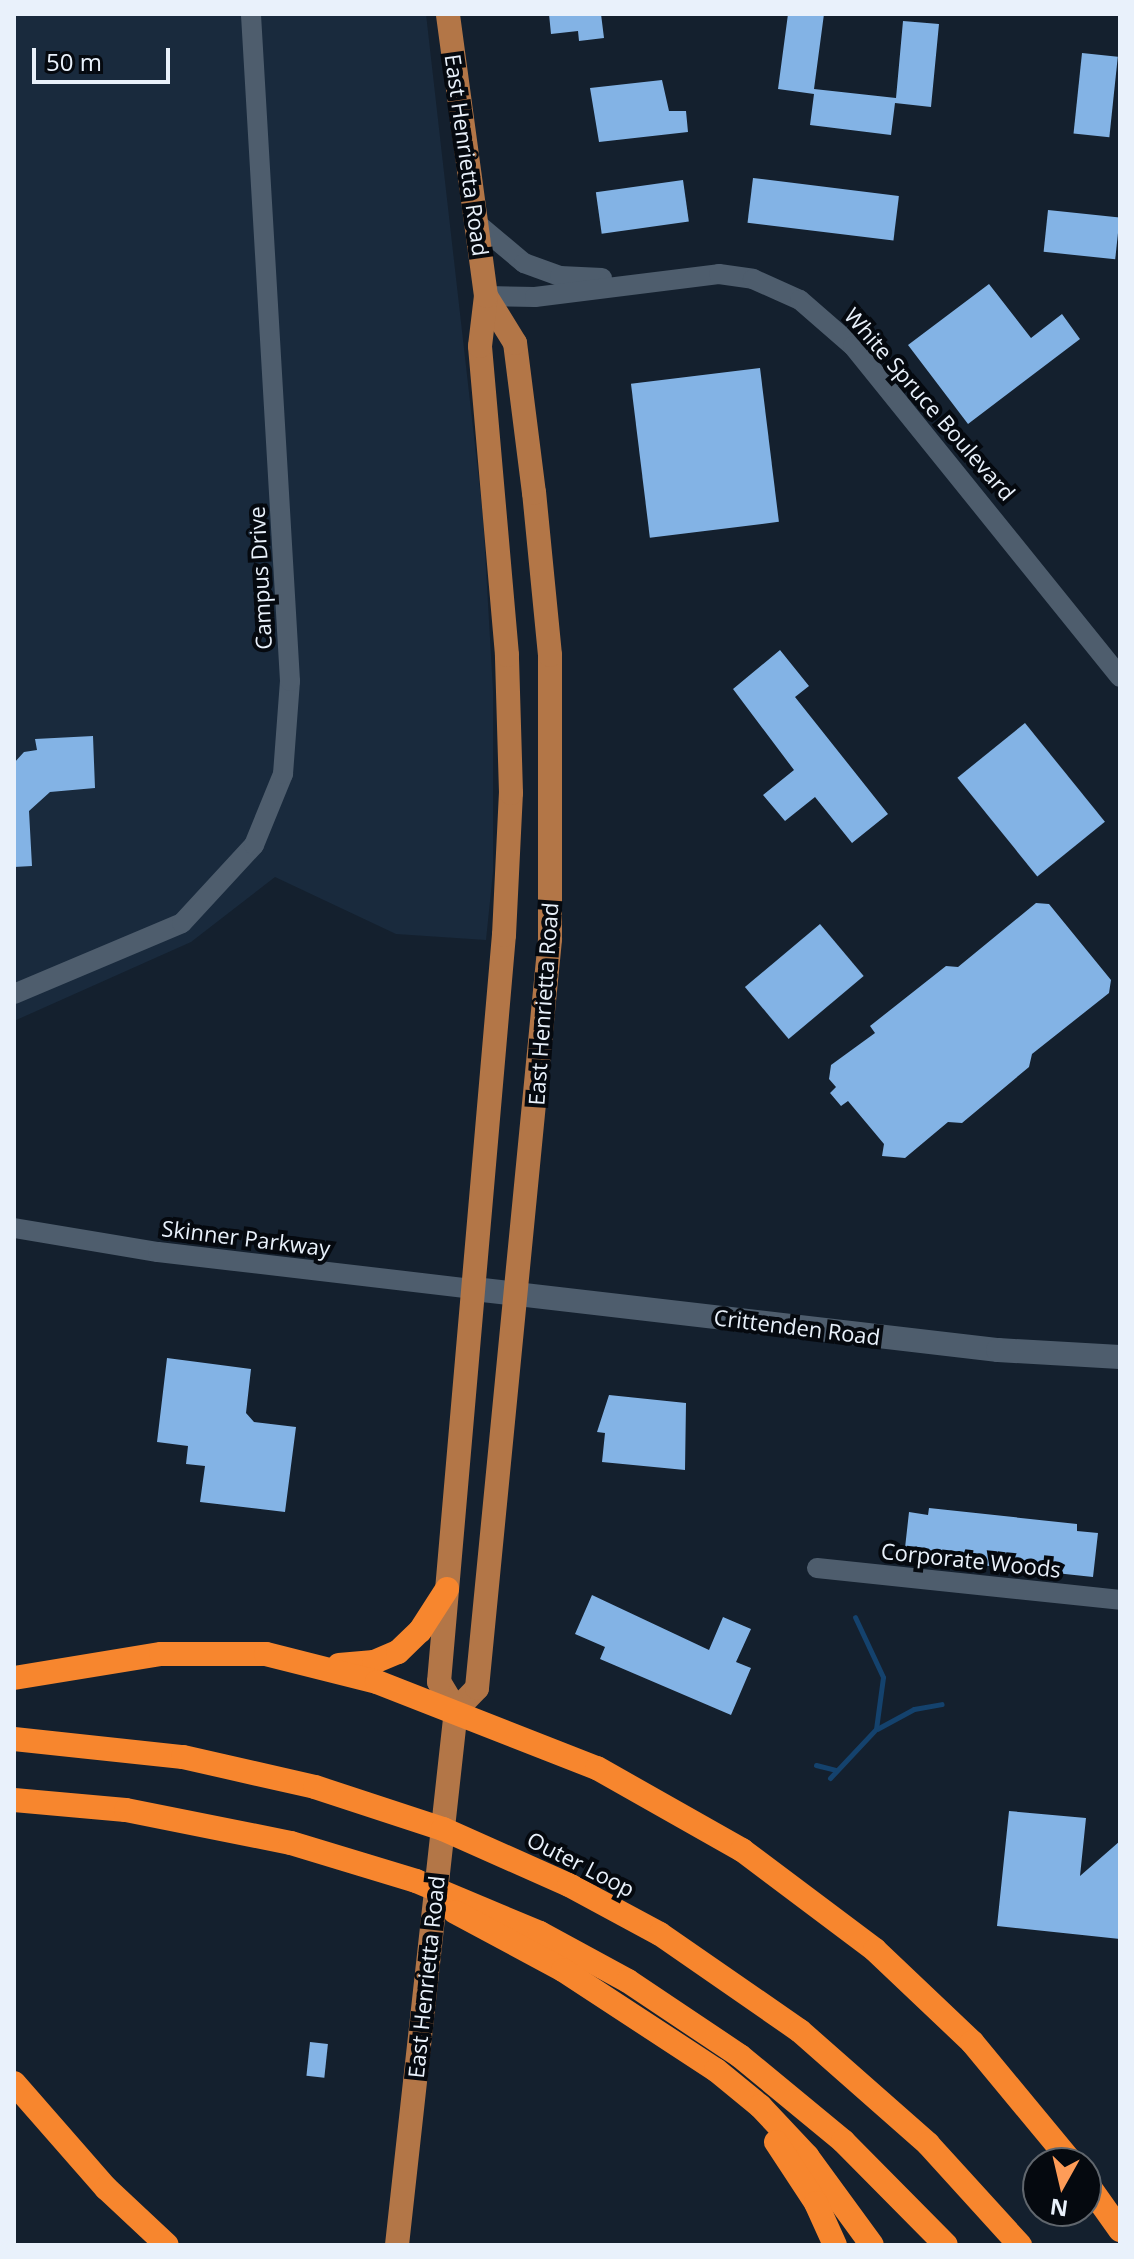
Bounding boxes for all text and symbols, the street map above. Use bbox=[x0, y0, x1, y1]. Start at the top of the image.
scale bar bbox=[36, 32, 174, 82]
text: 50 m bbox=[46, 45, 102, 78]
street label: East Henrietta Road bbox=[440, 52, 494, 258]
street label: White Spruce Boulevard bbox=[839, 302, 1021, 506]
street label: Campus Drive bbox=[243, 506, 277, 650]
street label: East Henrietta Road bbox=[523, 902, 563, 1106]
street label: Skinner Parkway bbox=[160, 1215, 332, 1261]
street label: Crittenden Road bbox=[712, 1304, 882, 1350]
street label: Corporate Woods bbox=[880, 1537, 1062, 1583]
street label: Outer Loop bbox=[523, 1826, 639, 1902]
street label: East Henrietta Road bbox=[402, 1874, 450, 2080]
north arrow bbox=[1022, 2147, 1102, 2227]
text: N bbox=[1048, 2193, 1070, 2225]

